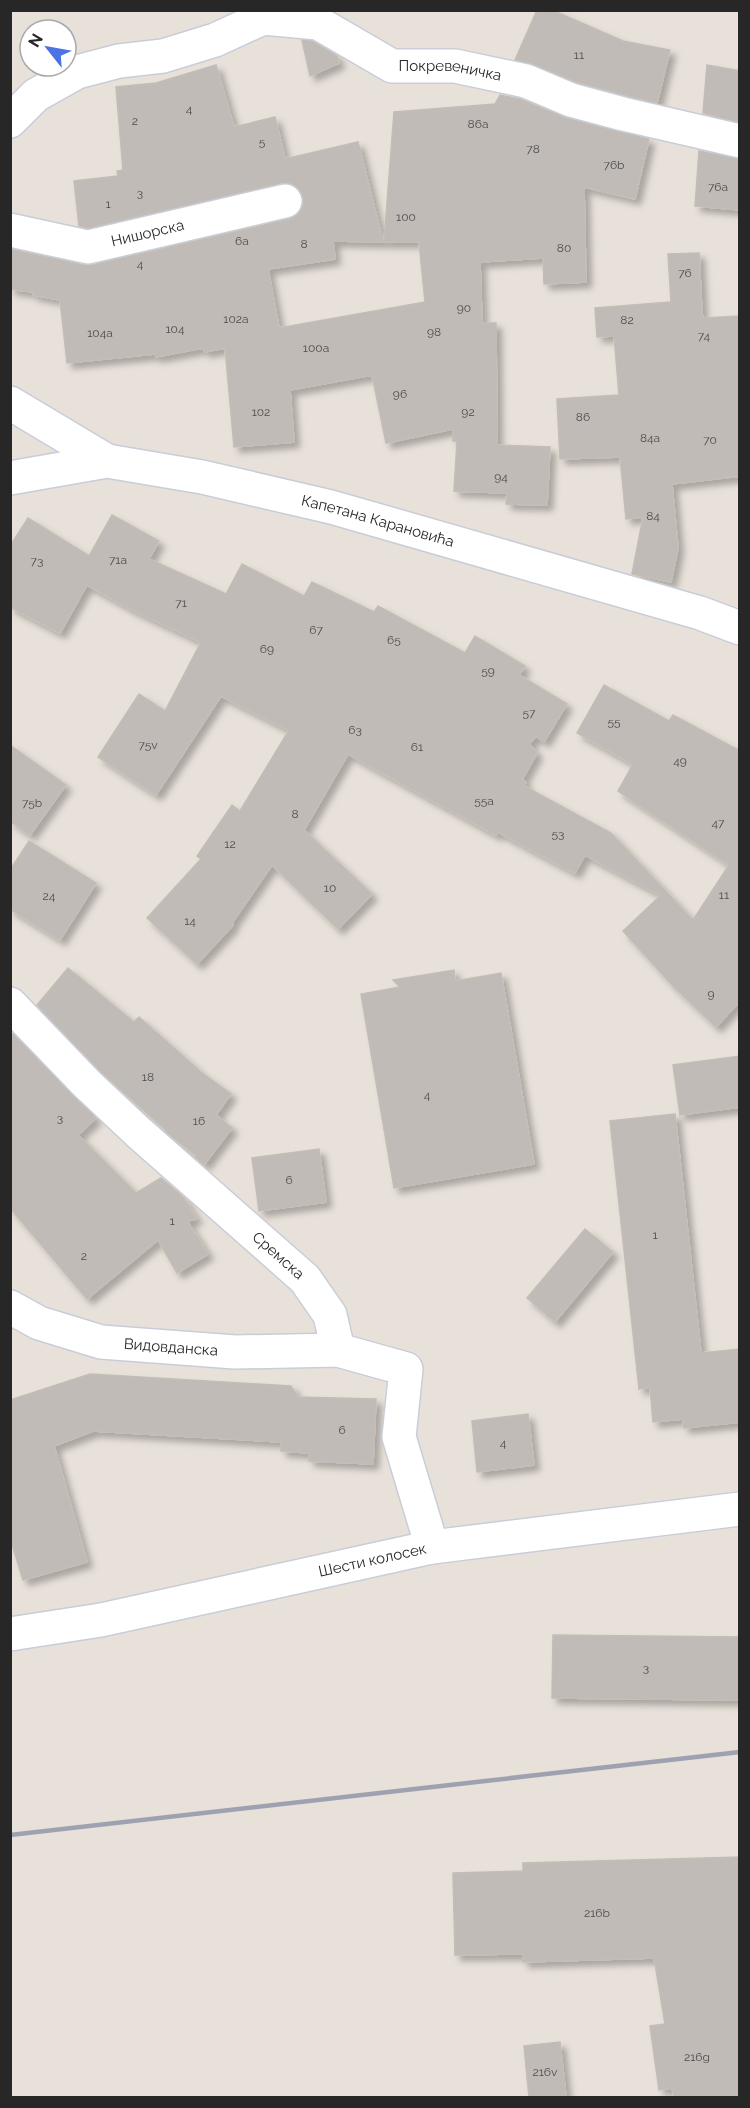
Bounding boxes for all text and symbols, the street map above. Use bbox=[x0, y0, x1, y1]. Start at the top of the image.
north arrow bbox=[18, 18, 78, 78]
text: N bbox=[24, 30, 47, 51]
house number: 11 bbox=[574, 48, 584, 62]
street label: Покревеничка bbox=[399, 57, 503, 85]
house number: 4 bbox=[186, 102, 193, 116]
house number: 2 bbox=[132, 114, 138, 128]
house number: 86a bbox=[468, 117, 488, 131]
house number: 5 bbox=[259, 135, 266, 149]
house number: 78 bbox=[526, 142, 540, 156]
house number: 76b bbox=[603, 158, 625, 172]
house number: 76a bbox=[708, 180, 728, 194]
house number: 3 bbox=[137, 186, 143, 200]
house number: 1 bbox=[105, 197, 111, 211]
house number: 100 bbox=[396, 210, 416, 224]
street label: Нишорска bbox=[109, 216, 186, 250]
house number: 6a bbox=[235, 234, 249, 248]
house number: 8 bbox=[300, 237, 308, 251]
house number: 80 bbox=[557, 241, 571, 255]
house number: 4 bbox=[137, 257, 144, 271]
house number: 76 bbox=[678, 266, 692, 280]
house number: 90 bbox=[457, 301, 471, 315]
house number: 102a bbox=[223, 312, 249, 326]
house number: 82 bbox=[620, 313, 634, 327]
house number: 104 bbox=[165, 322, 185, 336]
house number: 98 bbox=[427, 325, 441, 339]
house number: 104a bbox=[87, 326, 113, 340]
house number: 74 bbox=[698, 329, 711, 343]
house number: 100a bbox=[303, 341, 329, 355]
house number: 96 bbox=[393, 387, 407, 401]
house number: 102 bbox=[252, 405, 270, 419]
house number: 92 bbox=[461, 405, 475, 419]
house number: 86 bbox=[576, 410, 590, 424]
house number: 84a bbox=[640, 431, 660, 445]
house number: 70 bbox=[703, 433, 717, 447]
house number: 94 bbox=[494, 470, 508, 484]
street label: Капетана Карановића bbox=[300, 491, 456, 551]
house number: 84 bbox=[646, 509, 660, 523]
house number: 71a bbox=[109, 553, 127, 567]
house number: 73 bbox=[31, 554, 43, 568]
house number: 71 bbox=[175, 596, 187, 610]
house number: 67 bbox=[309, 623, 323, 637]
house number: 65 bbox=[387, 633, 401, 647]
house number: 69 bbox=[260, 642, 274, 656]
house number: 59 bbox=[481, 664, 495, 678]
house number: 57 bbox=[523, 706, 536, 720]
house number: 55 bbox=[607, 715, 621, 729]
house number: 63 bbox=[348, 723, 362, 737]
house number: 75v bbox=[138, 738, 158, 752]
house number: 61 bbox=[411, 740, 423, 754]
house number: 49 bbox=[673, 754, 687, 768]
house number: 55a bbox=[474, 794, 494, 808]
house number: 75b bbox=[22, 796, 42, 810]
house number: 8 bbox=[291, 807, 299, 821]
house number: 47 bbox=[712, 816, 725, 830]
house number: 53 bbox=[552, 827, 564, 841]
house number: 12 bbox=[224, 837, 236, 851]
house number: 10 bbox=[324, 881, 336, 895]
house number: 11 bbox=[719, 888, 729, 902]
house number: 24 bbox=[43, 889, 56, 903]
house number: 14 bbox=[184, 914, 196, 928]
house number: 9 bbox=[707, 987, 715, 1001]
house number: 18 bbox=[142, 1070, 154, 1084]
house number: 4 bbox=[424, 1088, 431, 1102]
house number: 3 bbox=[57, 1111, 63, 1125]
house number: 16 bbox=[193, 1114, 205, 1128]
house number: 6 bbox=[285, 1173, 293, 1187]
house number: 1 bbox=[169, 1214, 175, 1228]
street label: Сремска bbox=[249, 1228, 308, 1283]
house number: 1 bbox=[652, 1228, 658, 1242]
house number: 2 bbox=[81, 1249, 87, 1263]
street label: Видовданска bbox=[123, 1335, 219, 1360]
house number: 6 bbox=[338, 1423, 346, 1437]
house number: 4 bbox=[500, 1436, 507, 1450]
street label: Шести колосек bbox=[317, 1539, 428, 1581]
house number: 3 bbox=[643, 1661, 649, 1675]
house number: 216b bbox=[584, 1906, 610, 1920]
house number: 216g bbox=[684, 2050, 710, 2064]
house number: 216v bbox=[532, 2065, 558, 2079]

